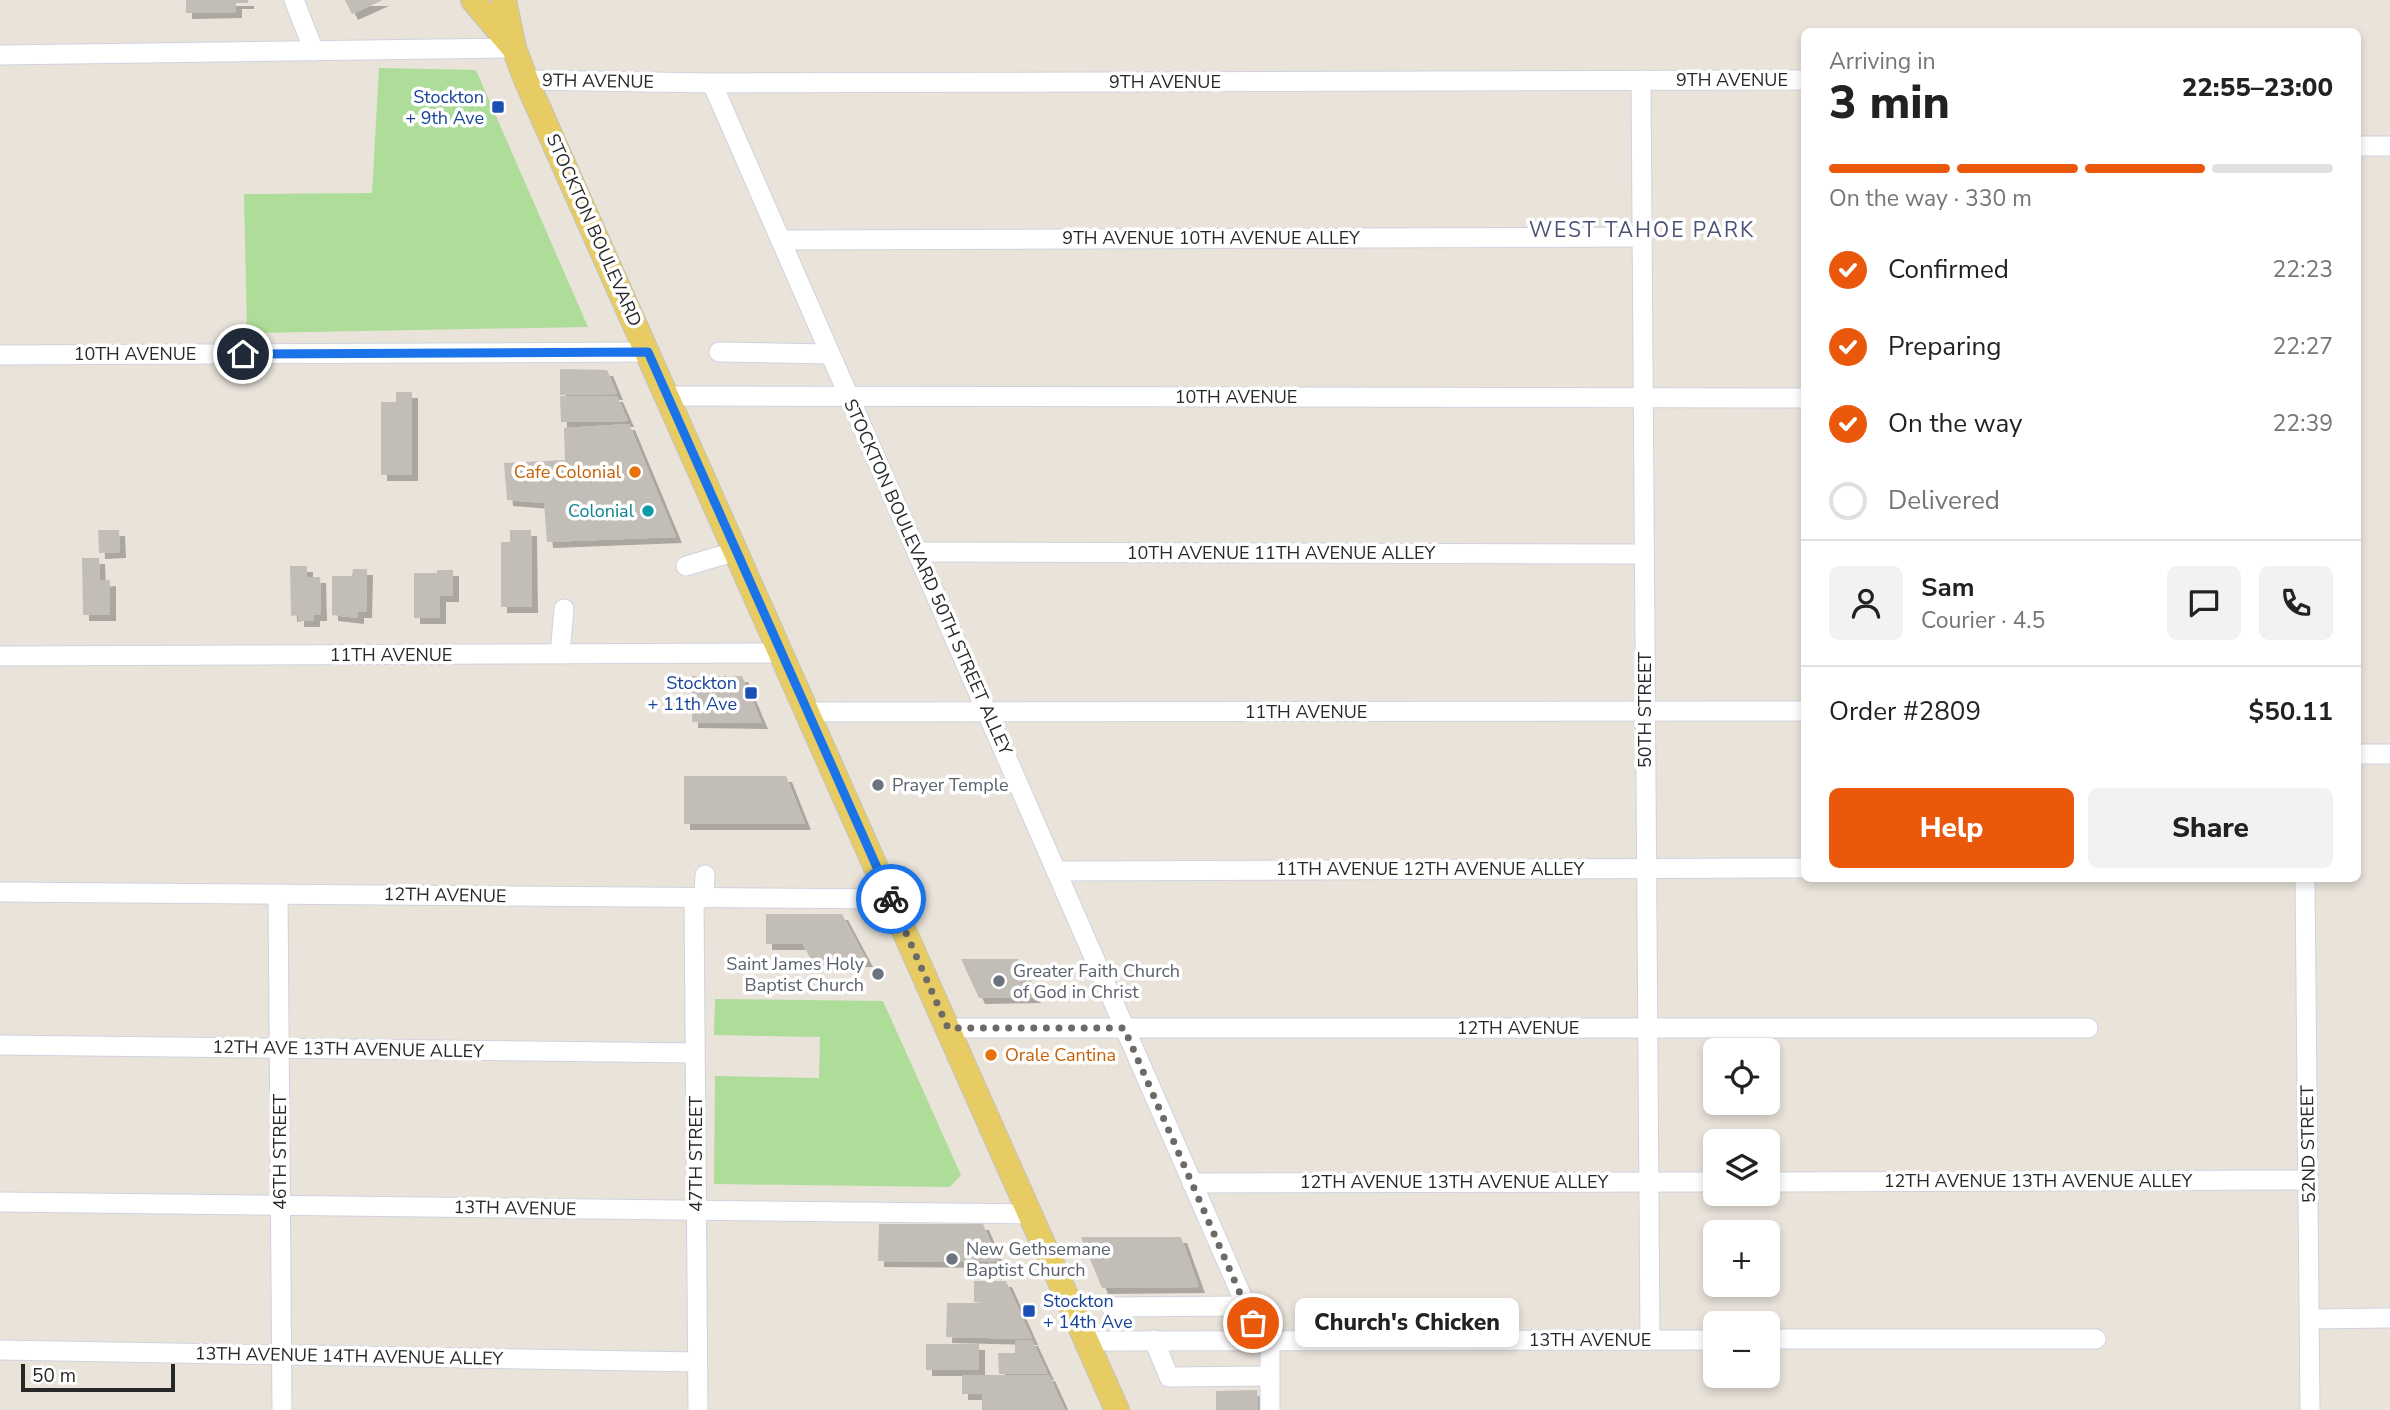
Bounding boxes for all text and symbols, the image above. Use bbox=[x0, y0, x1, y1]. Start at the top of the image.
text: Arriving in bbox=[1829, 46, 1936, 77]
street label: 9TH AVENUE bbox=[542, 68, 654, 94]
street label: 9TH AVENUE bbox=[1676, 68, 1788, 92]
street label: 9TH AVENUE bbox=[1109, 70, 1221, 94]
text: 22:55–23:00 bbox=[2182, 70, 2333, 105]
text: 3 min bbox=[1829, 71, 1950, 134]
place label: Stockton + 9th Ave bbox=[405, 85, 484, 130]
marker: Stockton + 9th Ave bbox=[490, 99, 506, 115]
street label: STOCKTON BOULEVARD bbox=[541, 130, 647, 330]
text: On the way · 330 m bbox=[1829, 183, 2032, 214]
district label: WEST TAHOE PARK bbox=[1529, 216, 1755, 244]
street label: 9TH AVENUE 10TH AVENUE ALLEY bbox=[1062, 226, 1360, 250]
icon: check bbox=[1829, 251, 1867, 289]
text: Confirmed bbox=[1888, 252, 2009, 287]
text: 22:23 bbox=[2273, 254, 2333, 285]
pin bbox=[213, 324, 273, 384]
icon: check bbox=[1829, 328, 1867, 366]
text: Preparing bbox=[1888, 329, 2001, 364]
text: 22:27 bbox=[2273, 331, 2333, 362]
icon: home bbox=[224, 335, 262, 373]
street label: 10TH AVENUE bbox=[74, 342, 196, 366]
street label: 10TH AVENUE bbox=[1175, 385, 1297, 409]
street label: STOCKTON BOULEVARD 50TH STREET ALLEY bbox=[838, 395, 1018, 759]
icon: check bbox=[1829, 405, 1867, 443]
text: On the way bbox=[1888, 406, 2022, 441]
text: 22:39 bbox=[2273, 408, 2333, 439]
place label: Cafe Colonial bbox=[514, 460, 622, 484]
marker: Cafe Colonial bbox=[627, 464, 643, 480]
text: Delivered bbox=[1888, 483, 2000, 518]
place label: Colonial bbox=[568, 499, 635, 523]
marker: Colonial bbox=[640, 503, 656, 519]
street label: 10TH AVENUE 11TH AVENUE ALLEY bbox=[1127, 541, 1435, 565]
button: person bbox=[1829, 566, 1903, 640]
button: chat bbox=[2167, 566, 2241, 640]
button: phone bbox=[2259, 566, 2333, 640]
text: Sam bbox=[1921, 570, 1974, 605]
text: Courier · 4.5 bbox=[1921, 605, 2045, 636]
street label: 11TH AVENUE bbox=[330, 643, 452, 667]
street label: 50TH STREET bbox=[1633, 652, 1657, 768]
place label: Stockton + 11th Ave bbox=[647, 671, 737, 716]
marker: Stockton + 11th Ave bbox=[743, 685, 759, 701]
text: Order #2809 bbox=[1829, 694, 1981, 729]
text: $50.11 bbox=[2249, 694, 2333, 729]
street label: 11TH AVENUE bbox=[1245, 700, 1367, 724]
place label: Prayer Temple bbox=[892, 773, 1009, 797]
marker: Prayer Temple bbox=[870, 777, 886, 793]
button: Help bbox=[1829, 788, 2074, 868]
button: Share bbox=[2088, 788, 2333, 868]
street label: 11TH AVENUE 12TH AVENUE ALLEY bbox=[1276, 857, 1584, 881]
courier bbox=[856, 864, 926, 934]
icon: bike bbox=[872, 880, 910, 918]
street label: 12TH AVENUE bbox=[383, 882, 507, 908]
place label: Saint James Holy Baptist Church bbox=[726, 952, 865, 997]
place label: Greater Faith Church of God in Christ bbox=[1013, 959, 1180, 1004]
marker: Saint James Holy Baptist Church bbox=[870, 966, 886, 982]
marker: Greater Faith Church of God in Christ bbox=[991, 973, 1007, 989]
street label: 12TH AVENUE bbox=[1457, 1016, 1579, 1040]
street label: 12TH AVE 13TH AVENUE ALLEY bbox=[212, 1035, 484, 1063]
map controls bbox=[1703, 1038, 1780, 1388]
button: locate bbox=[1703, 1038, 1780, 1115]
place label: Orale Cantina bbox=[1005, 1043, 1116, 1067]
marker: Orale Cantina bbox=[983, 1047, 999, 1063]
street label: 52ND STREET bbox=[2295, 1085, 2321, 1203]
street label: 46TH STREET bbox=[268, 1094, 292, 1210]
street label: 47TH STREET bbox=[684, 1096, 708, 1212]
button: layers bbox=[1703, 1129, 1780, 1206]
street label: 12TH AVENUE 13TH AVENUE ALLEY bbox=[1884, 1169, 2192, 1193]
street label: 12TH AVENUE 13TH AVENUE ALLEY bbox=[1300, 1170, 1608, 1194]
street label: 13TH AVENUE bbox=[453, 1195, 577, 1221]
button: + bbox=[1703, 1220, 1780, 1297]
place label: New Gethsemane Baptist Church bbox=[966, 1237, 1111, 1282]
marker: New Gethsemane Baptist Church bbox=[944, 1251, 960, 1267]
place label: Stockton + 14th Ave bbox=[1043, 1289, 1133, 1334]
pin bbox=[1223, 1293, 1283, 1353]
callout: Church's Chicken bbox=[1295, 1298, 1519, 1348]
marker: Stockton + 14th Ave bbox=[1021, 1303, 1037, 1319]
icon: bag bbox=[1234, 1304, 1272, 1342]
text: Church's Chicken bbox=[1314, 1307, 1500, 1338]
button: − bbox=[1703, 1311, 1780, 1388]
street label: 13TH AVENUE bbox=[1529, 1328, 1651, 1352]
street label: 13TH AVENUE 14TH AVENUE ALLEY bbox=[195, 1341, 504, 1371]
scale bar bbox=[21, 1361, 175, 1393]
text: 50 m bbox=[32, 1363, 76, 1389]

